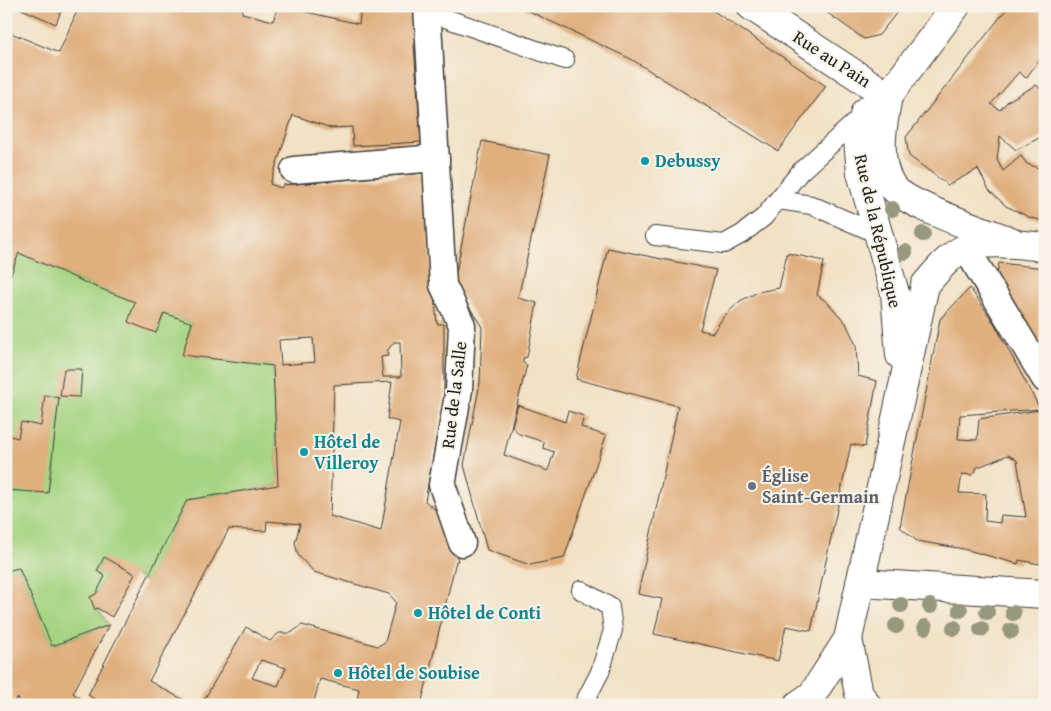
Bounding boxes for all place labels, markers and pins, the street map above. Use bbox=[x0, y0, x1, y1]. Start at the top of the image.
place label: Debussy bbox=[655, 147, 721, 174]
marker: Debussy bbox=[639, 155, 651, 167]
place label: Hôtel de Villeroy bbox=[314, 428, 381, 476]
marker: Hôtel de Villeroy bbox=[298, 446, 310, 458]
place label: Église Saint-Germain bbox=[762, 462, 879, 510]
marker: Église Saint-Germain bbox=[746, 480, 758, 492]
place label: Hôtel de Conti bbox=[428, 599, 542, 626]
marker: Hôtel de Conti bbox=[412, 607, 424, 619]
place label: Hôtel de Soubise bbox=[348, 659, 480, 686]
marker: Hôtel de Soubise bbox=[332, 667, 344, 679]

